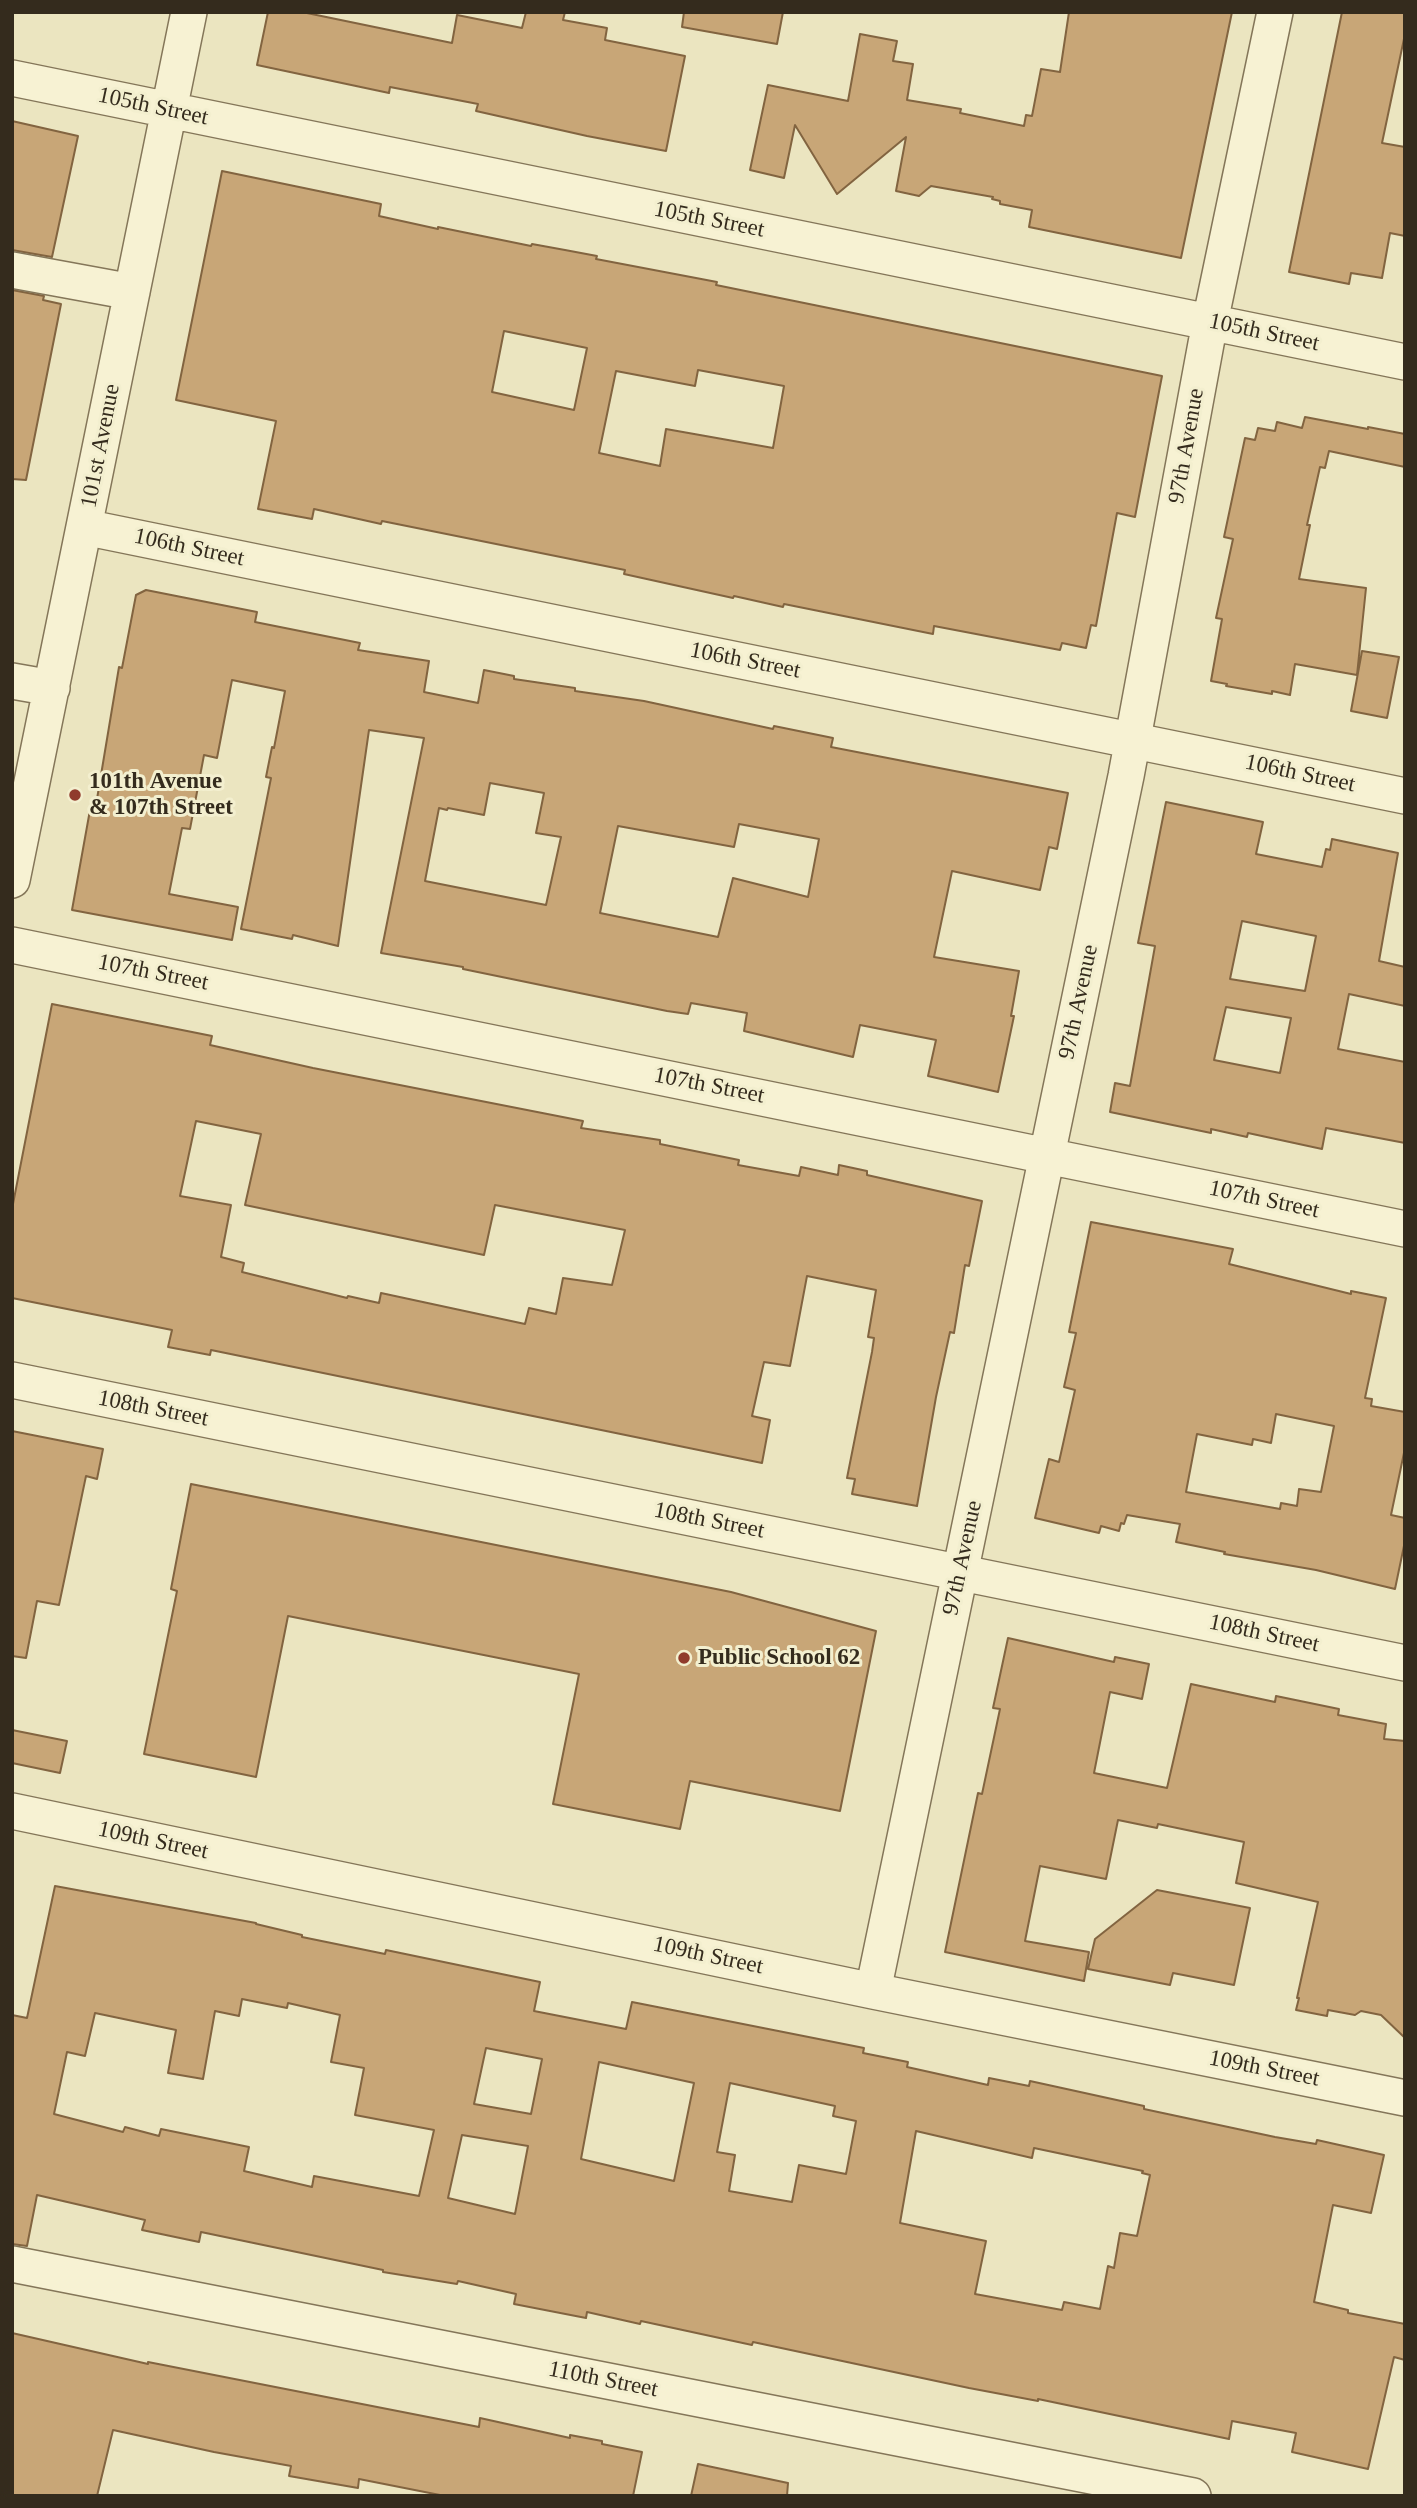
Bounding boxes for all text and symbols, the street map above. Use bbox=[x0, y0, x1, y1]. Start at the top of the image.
street label: 105th Street bbox=[95, 82, 211, 132]
street label: 105th Street bbox=[651, 196, 767, 244]
street label: 105th Street bbox=[1206, 308, 1322, 358]
street label: 101st Avenue bbox=[75, 382, 127, 510]
street label: 97th Avenue bbox=[1163, 386, 1211, 506]
street label: 106th Street bbox=[131, 523, 247, 573]
street label: 106th Street bbox=[687, 637, 803, 685]
street label: 106th Street bbox=[1242, 749, 1358, 799]
place label: 101th Avenue & 107th Street bbox=[89, 768, 233, 822]
marker: 101th Avenue & 107th Street bbox=[67, 787, 83, 803]
street label: 97th Avenue bbox=[1053, 942, 1105, 1062]
street label: 107th Street bbox=[95, 949, 211, 997]
street label: 107th Street bbox=[651, 1062, 767, 1110]
street label: 107th Street bbox=[1206, 1175, 1322, 1225]
street label: 108th Street bbox=[95, 1385, 211, 1433]
street label: 108th Street bbox=[651, 1497, 767, 1545]
street label: 97th Avenue bbox=[937, 1498, 989, 1618]
street label: 108th Street bbox=[1206, 1609, 1322, 1659]
place label: Public School 62 bbox=[698, 1644, 860, 1672]
marker: Public School 62 bbox=[676, 1650, 692, 1666]
street label: 109th Street bbox=[95, 1816, 211, 1866]
street label: 109th Street bbox=[650, 1931, 766, 1981]
street label: 109th Street bbox=[1206, 2045, 1322, 2093]
street label: 110th Street bbox=[546, 2356, 660, 2404]

